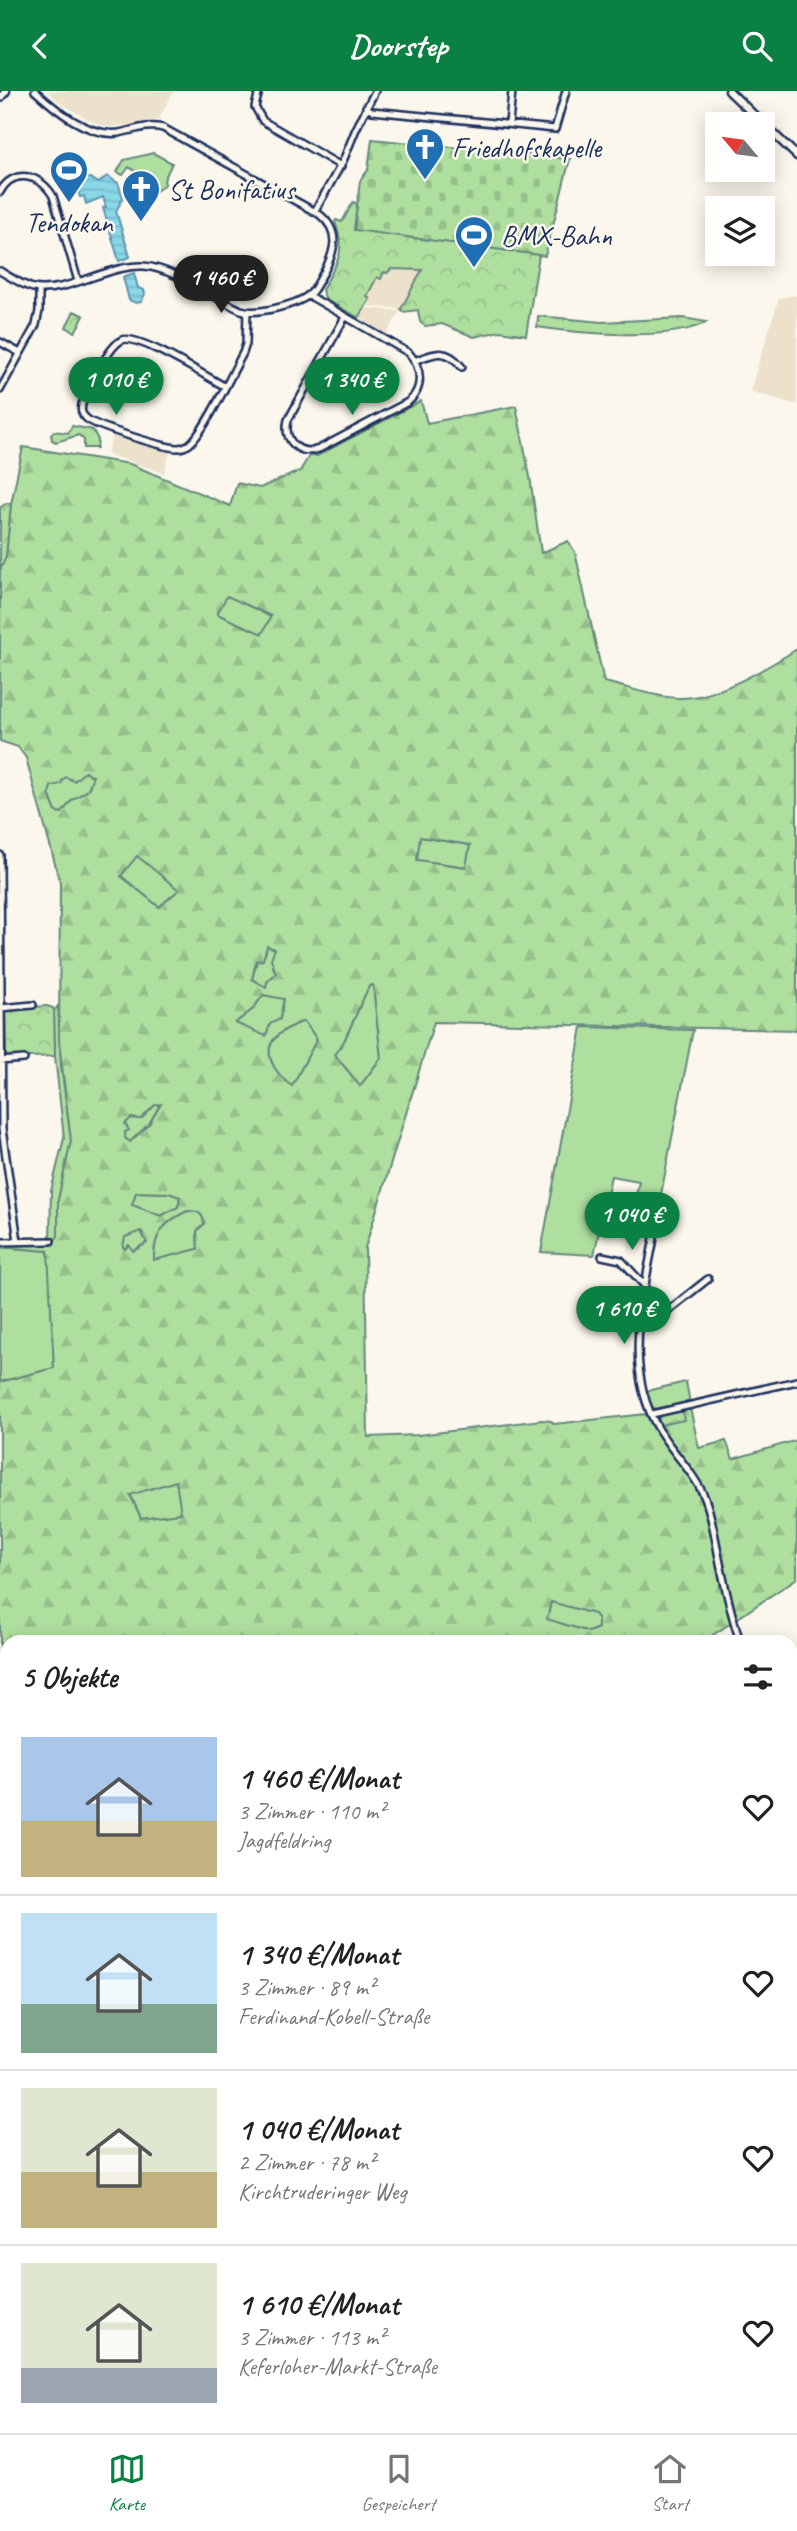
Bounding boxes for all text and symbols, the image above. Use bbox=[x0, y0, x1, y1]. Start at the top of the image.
text: Doorstep bbox=[349, 25, 448, 66]
icon: back bbox=[21, 27, 59, 65]
icon: search bbox=[738, 27, 776, 65]
north arrow bbox=[705, 112, 775, 182]
map controls bbox=[705, 112, 775, 266]
church icon: Friedhofskapelle bbox=[404, 126, 446, 181]
place label: Friedhofskapelle bbox=[452, 130, 603, 165]
sports icon: Tendokan bbox=[48, 149, 90, 204]
church icon: St Bonifatius bbox=[120, 168, 162, 223]
place label: St Bonifatius bbox=[168, 172, 297, 207]
button: layers bbox=[705, 196, 775, 266]
place label: Tendokan bbox=[25, 205, 114, 240]
sports icon: BMX-Bahn bbox=[453, 214, 495, 269]
place label: BMX-Bahn bbox=[501, 218, 612, 253]
pin: 1 460 € bbox=[156, 255, 286, 315]
text: 1 460 € bbox=[189, 263, 253, 292]
pin: 1 010 € bbox=[51, 357, 181, 417]
pin: 1 340 € bbox=[287, 357, 417, 417]
text: 1 010 € bbox=[85, 365, 147, 394]
text: 1 340 € bbox=[321, 365, 383, 394]
pin: 1 040 € bbox=[567, 1193, 697, 1252]
text: 1 040 € bbox=[601, 1200, 663, 1229]
pin: 1 610 € bbox=[559, 1287, 689, 1346]
text: 1 610 € bbox=[592, 1294, 656, 1323]
text: 5 Objekte bbox=[21, 1658, 117, 1696]
icon: filters bbox=[739, 1658, 777, 1696]
text: 1 460 €/Monat bbox=[238, 1759, 399, 1797]
icon: home bbox=[77, 1765, 161, 1849]
icon: heart bbox=[739, 1788, 777, 1826]
text: 3 Zimmer · 110 m² bbox=[238, 1797, 385, 1826]
text: Jagdfeldring bbox=[238, 1826, 330, 1855]
text: 1 340 €/Monat bbox=[238, 1935, 399, 1973]
icon: home bbox=[77, 1941, 161, 2025]
icon: heart bbox=[739, 1964, 777, 2002]
text: 3 Zimmer · 89 m² bbox=[238, 1973, 375, 2002]
text: Ferdinand-Kobell-Straße bbox=[238, 2002, 429, 2031]
text: 1 040 €/Monat bbox=[238, 2110, 399, 2148]
icon: home bbox=[77, 2116, 161, 2200]
icon: heart bbox=[739, 2139, 777, 2177]
text: 2 Zimmer · 78 m² bbox=[238, 2148, 375, 2177]
text: Kirchtruderinger Weg bbox=[238, 2177, 406, 2206]
text: 1 610 €/Monat bbox=[238, 2285, 399, 2323]
icon: home bbox=[77, 2291, 161, 2375]
icon: heart bbox=[739, 2314, 777, 2352]
text: 3 Zimmer · 113 m² bbox=[238, 2323, 385, 2352]
text: Keferloher-Markt-Straße bbox=[238, 2352, 437, 2381]
tab: Karte bbox=[108, 2450, 146, 2516]
tab: Gespeichert bbox=[361, 2450, 436, 2516]
tab: Start bbox=[651, 2450, 689, 2516]

